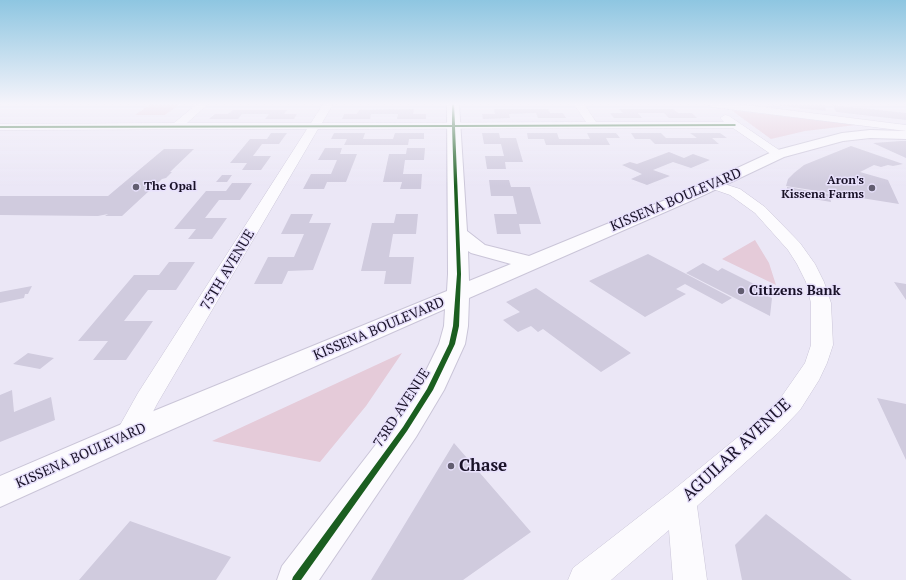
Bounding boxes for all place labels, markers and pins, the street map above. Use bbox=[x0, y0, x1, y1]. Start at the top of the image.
place label: Aron's Kissena Farms bbox=[781, 174, 864, 202]
place label: The Opal bbox=[144, 180, 196, 194]
marker: The Opal bbox=[131, 182, 141, 192]
marker: Aron's Kissena Farms bbox=[867, 183, 877, 193]
place label: Citizens Bank bbox=[749, 283, 841, 299]
marker: Citizens Bank bbox=[736, 286, 746, 296]
place label: Chase bbox=[459, 456, 507, 476]
marker: Chase bbox=[446, 461, 456, 471]

